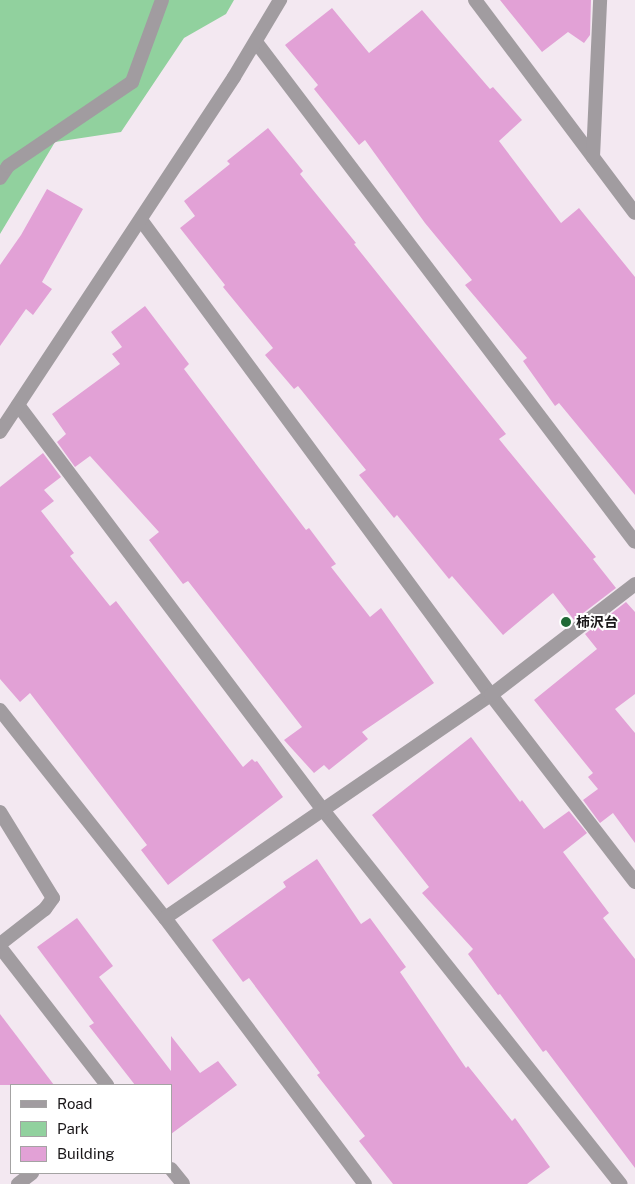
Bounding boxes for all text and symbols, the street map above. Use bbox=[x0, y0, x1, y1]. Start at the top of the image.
place label: 柿沢台 bbox=[576, 614, 618, 630]
marker: 柿沢台 bbox=[560, 616, 572, 628]
legend bbox=[10, 1084, 172, 1174]
text: Road bbox=[57, 1095, 93, 1112]
text: Park bbox=[57, 1120, 89, 1137]
text: Building bbox=[57, 1145, 115, 1162]

